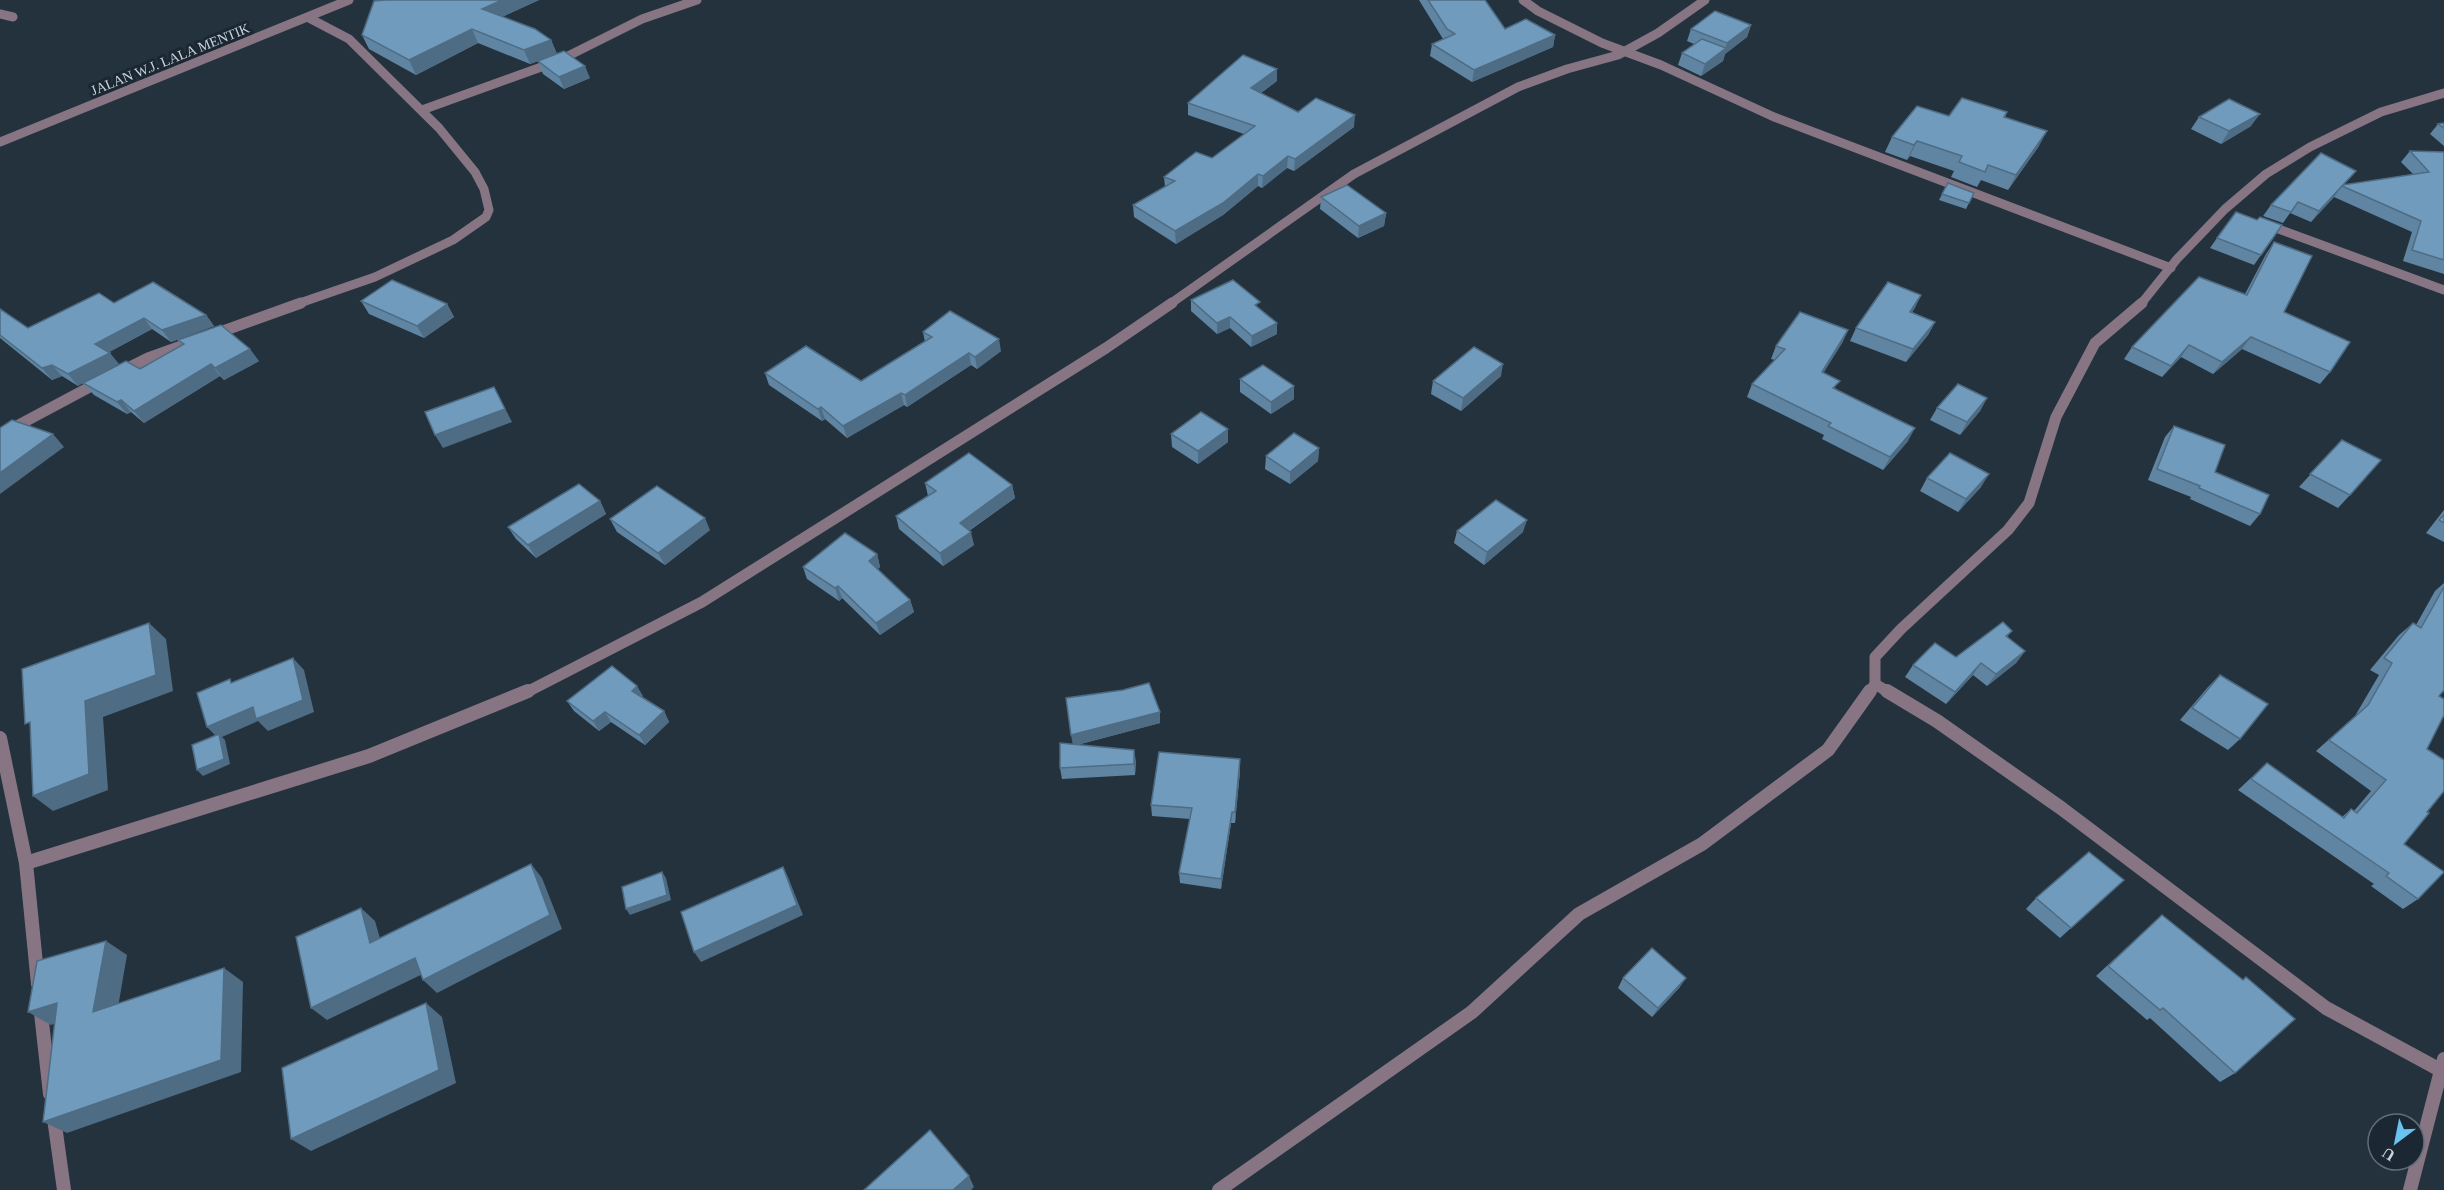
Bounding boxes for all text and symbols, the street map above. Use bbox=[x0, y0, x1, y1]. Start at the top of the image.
street label: JALAN W.J. LALA MENTIK bbox=[89, 21, 252, 98]
north arrow bbox=[2366, 1112, 2426, 1172]
text: U bbox=[2379, 1144, 2398, 1165]

